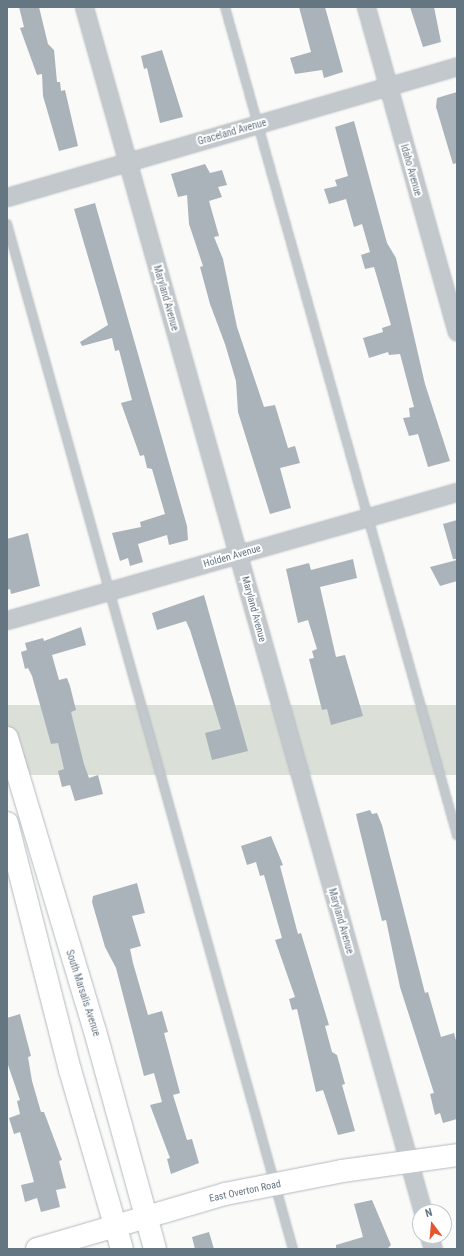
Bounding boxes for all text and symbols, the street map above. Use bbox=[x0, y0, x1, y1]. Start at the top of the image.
street label: Graceland Avenue bbox=[196, 116, 268, 148]
street label: Idaho Avenue bbox=[398, 143, 424, 197]
street label: Maryland Avenue bbox=[151, 264, 181, 332]
street label: Holden Avenue bbox=[202, 542, 262, 570]
street label: Maryland Avenue bbox=[239, 575, 269, 643]
street label: Maryland Avenue bbox=[326, 887, 356, 955]
street label: South Marsalis Avenue bbox=[63, 948, 103, 1038]
street label: East Overton Road bbox=[208, 1178, 282, 1204]
north arrow bbox=[412, 1204, 452, 1244]
text: N bbox=[424, 1206, 434, 1220]

